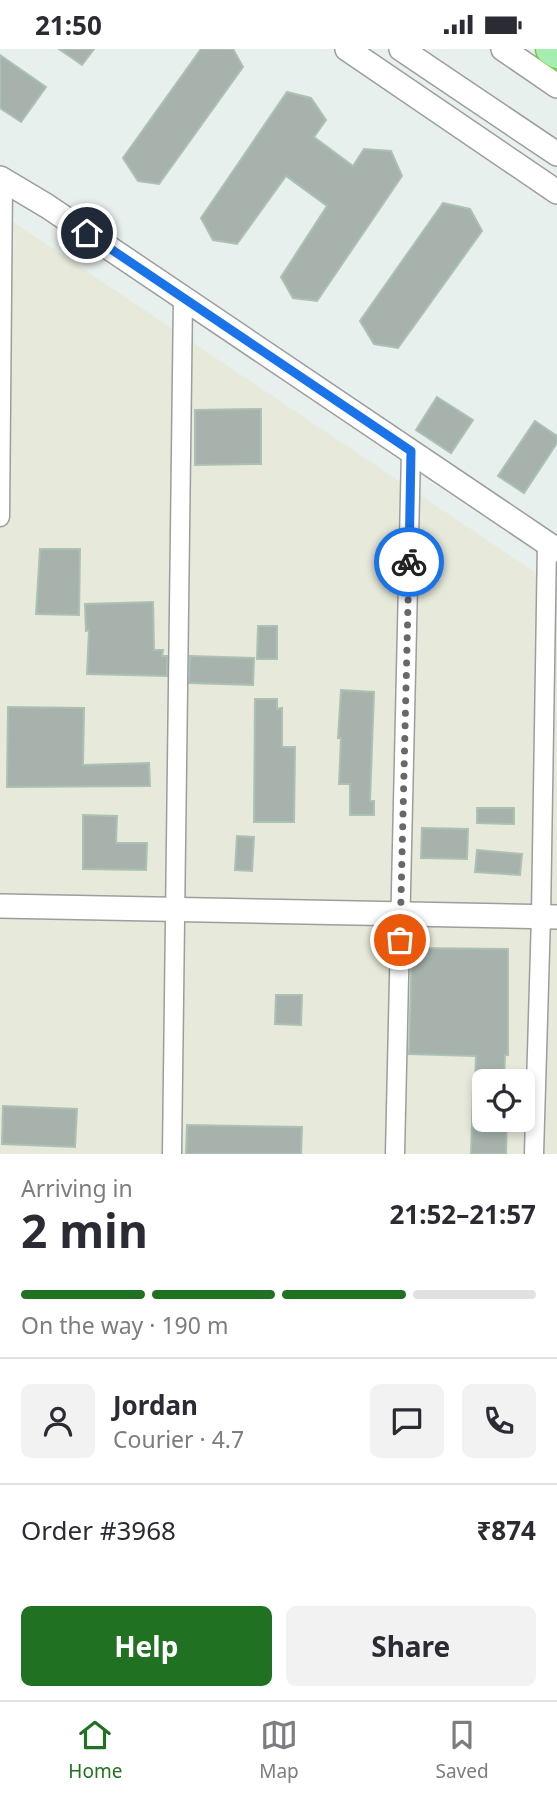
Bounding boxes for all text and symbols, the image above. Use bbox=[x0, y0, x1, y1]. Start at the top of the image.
text: 21:50 bbox=[35, 7, 102, 43]
pin bbox=[57, 203, 117, 263]
icon: home bbox=[68, 214, 106, 252]
courier bbox=[374, 527, 444, 597]
icon: bike bbox=[390, 543, 428, 581]
pin bbox=[370, 910, 430, 970]
icon: bag bbox=[381, 921, 419, 959]
map controls bbox=[472, 1069, 535, 1132]
button: locate bbox=[472, 1069, 535, 1132]
text: Arriving in bbox=[21, 1172, 133, 1204]
text: 21:52–21:57 bbox=[389, 1196, 536, 1232]
text: 2 min bbox=[21, 1199, 148, 1261]
text: On the way · 190 m bbox=[21, 1309, 228, 1341]
button: person bbox=[21, 1384, 95, 1458]
button: chat bbox=[370, 1384, 444, 1458]
button: phone bbox=[462, 1384, 536, 1458]
text: Jordan bbox=[113, 1387, 198, 1423]
text: Courier · 4.7 bbox=[113, 1423, 244, 1455]
text: Order #3968 bbox=[21, 1512, 176, 1548]
text: ₹874 bbox=[477, 1512, 536, 1548]
button: Help bbox=[21, 1606, 272, 1686]
button: Share bbox=[286, 1606, 536, 1686]
tab: Home bbox=[68, 1716, 122, 1784]
tab: Map bbox=[259, 1716, 299, 1784]
tab: Saved bbox=[435, 1716, 489, 1784]

